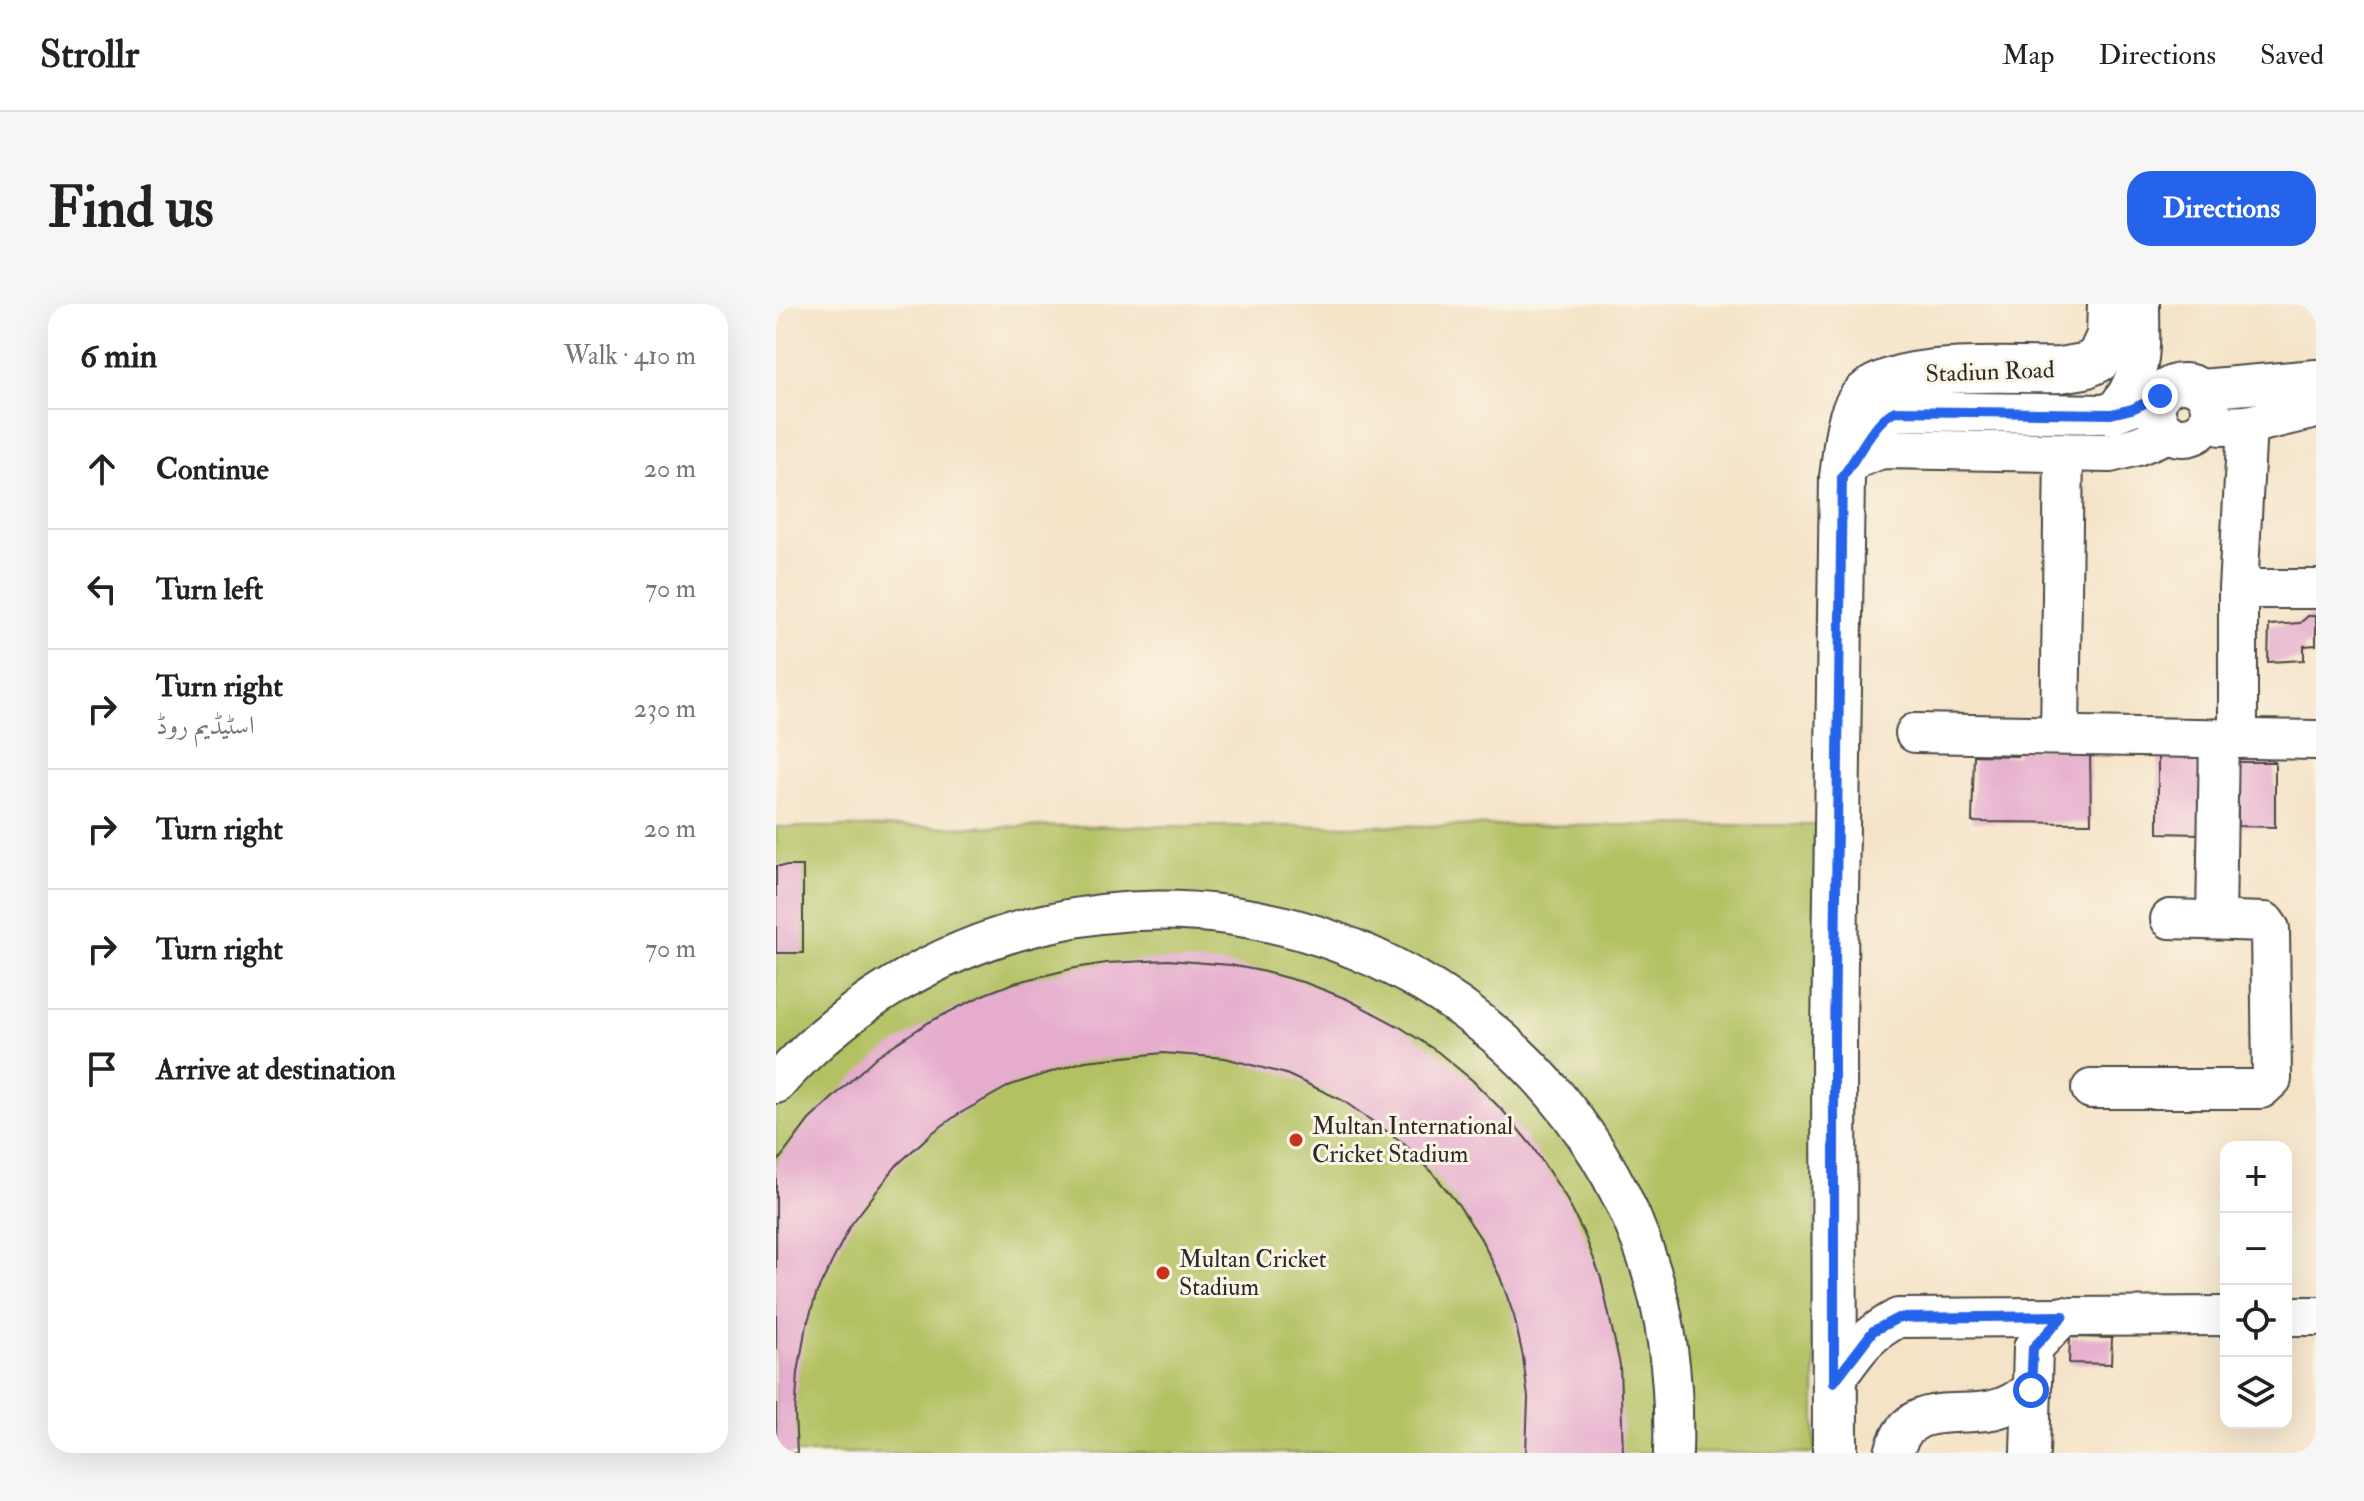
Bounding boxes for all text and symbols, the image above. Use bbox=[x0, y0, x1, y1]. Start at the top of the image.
text: Strollr bbox=[40, 31, 139, 79]
text: Map bbox=[2002, 38, 2055, 73]
text: Directions bbox=[2099, 38, 2216, 73]
text: Saved bbox=[2260, 38, 2324, 73]
button: Directions bbox=[2127, 171, 2316, 246]
text: Find us bbox=[48, 173, 214, 244]
text: 6 min bbox=[80, 335, 157, 378]
text: Walk · 410 m bbox=[564, 340, 696, 372]
street label: Stadiun Road bbox=[1925, 354, 2055, 390]
route end bbox=[2142, 378, 2178, 414]
icon: ahead bbox=[80, 447, 124, 491]
text: Continue bbox=[156, 451, 269, 488]
text: 20 m bbox=[644, 453, 696, 485]
icon: left bbox=[80, 567, 124, 611]
text: Turn left bbox=[156, 571, 263, 608]
text: 70 m bbox=[645, 573, 696, 605]
text: Turn right bbox=[156, 668, 283, 705]
icon: right bbox=[80, 687, 124, 731]
text: 230 m bbox=[634, 693, 696, 725]
text: اسٹیڈیم روڈ bbox=[156, 710, 255, 742]
icon: right bbox=[80, 807, 124, 851]
text: Turn right bbox=[156, 811, 283, 848]
text: 20 m bbox=[644, 813, 696, 845]
icon: right bbox=[80, 927, 124, 971]
text: Turn right bbox=[156, 931, 283, 968]
text: 70 m bbox=[645, 933, 696, 965]
icon: arrive bbox=[80, 1047, 124, 1091]
text: Arrive at destination bbox=[156, 1051, 396, 1088]
place label: Multan International Cricket Stadium bbox=[1312, 1111, 1513, 1170]
marker: Multan International Cricket Stadium bbox=[1287, 1131, 1305, 1149]
map controls bbox=[2220, 1141, 2292, 1429]
button: + bbox=[2220, 1141, 2292, 1213]
button: − bbox=[2220, 1213, 2292, 1285]
place label: Multan Cricket Stadium bbox=[1179, 1244, 1327, 1303]
marker: Multan Cricket Stadium bbox=[1154, 1264, 1172, 1282]
button: locate bbox=[2220, 1285, 2292, 1357]
button: layers bbox=[2220, 1357, 2292, 1429]
route start bbox=[2013, 1372, 2049, 1408]

